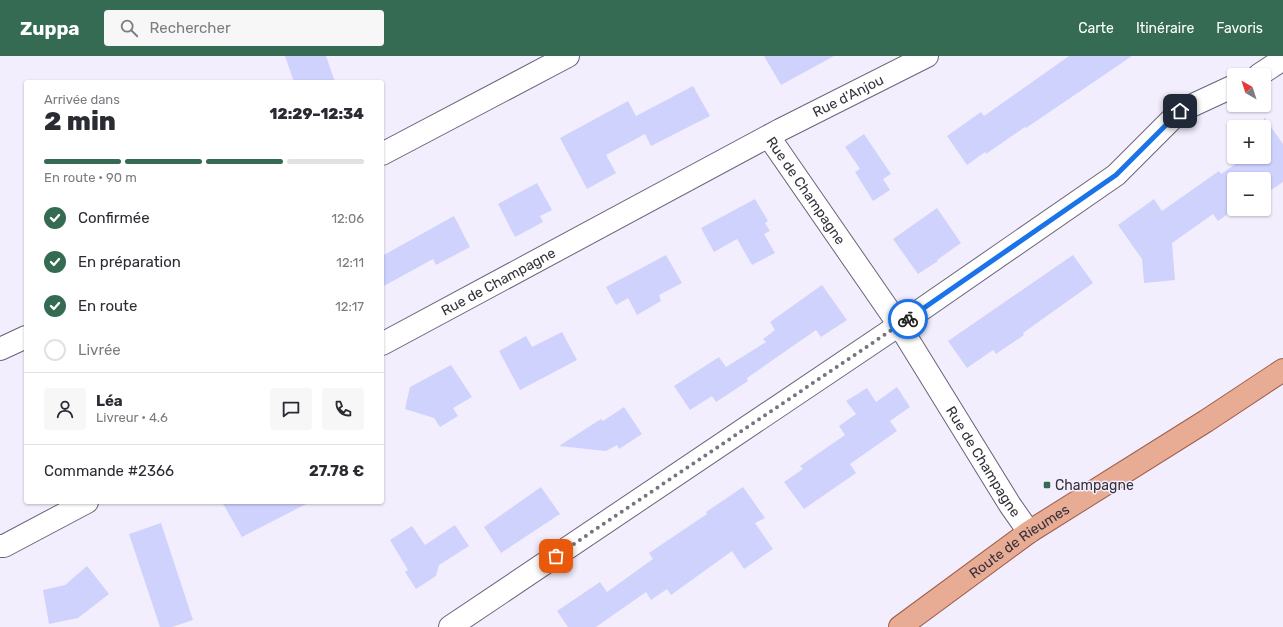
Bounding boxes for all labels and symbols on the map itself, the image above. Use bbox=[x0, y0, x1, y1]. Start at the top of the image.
north arrow bbox=[1227, 68, 1271, 112]
street label: Rue d'Anjou bbox=[810, 71, 886, 121]
pin bbox=[1163, 94, 1197, 128]
street label: Rue de Champagne bbox=[763, 133, 849, 248]
street label: Rue de Champagne bbox=[438, 244, 559, 319]
courier bbox=[888, 299, 928, 339]
street label: Rue de Champagne bbox=[943, 403, 1024, 520]
place label: Champagne bbox=[1055, 477, 1134, 494]
marker: Champagne bbox=[1042, 480, 1052, 490]
street label: Route de Rieumes bbox=[966, 500, 1072, 582]
pin bbox=[539, 539, 573, 573]

